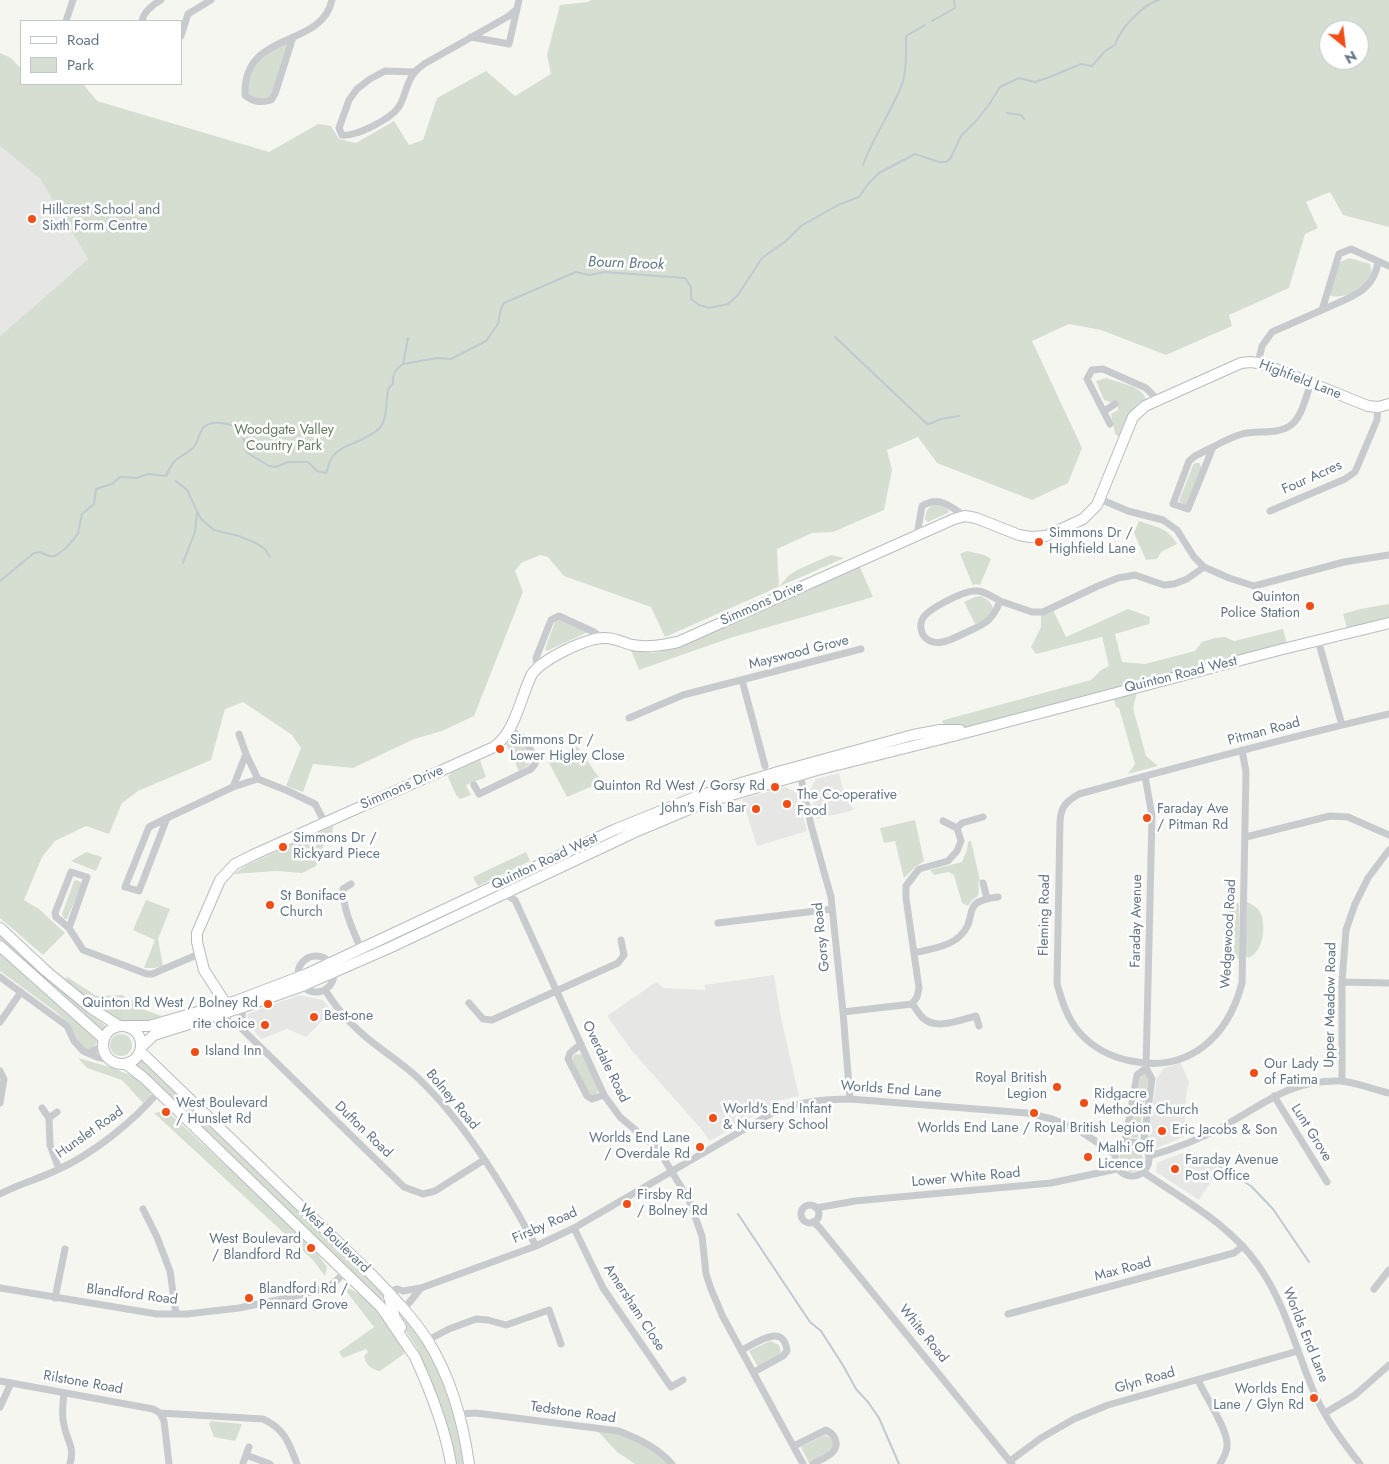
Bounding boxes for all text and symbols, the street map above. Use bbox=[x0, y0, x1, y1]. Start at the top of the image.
legend bbox=[20, 20, 182, 85]
north arrow bbox=[1319, 20, 1369, 70]
text: Road bbox=[67, 29, 99, 51]
text: N bbox=[1341, 46, 1361, 69]
text: Park bbox=[67, 54, 94, 76]
place label: Hillcrest School and Sixth Form Centre bbox=[42, 203, 160, 236]
marker: Hillcrest School and Sixth Form Centre bbox=[26, 213, 38, 225]
water label: Bourn Brook bbox=[588, 254, 664, 274]
street label: Highfield Lane bbox=[1256, 357, 1344, 403]
park label: Woodgate Valley Country Park bbox=[234, 423, 334, 456]
street label: Four Acres bbox=[1279, 457, 1345, 499]
place label: Simmons Dr / Highfield Lane bbox=[1049, 526, 1136, 558]
marker: Simmons Dr / Highfield Lane bbox=[1033, 536, 1045, 548]
street label: Simmons Drive bbox=[718, 578, 806, 630]
place label: Quinton Police Station bbox=[1220, 590, 1300, 622]
marker: Quinton Police Station bbox=[1304, 600, 1316, 612]
street label: Mayswood Grove bbox=[747, 632, 851, 674]
street label: Quinton Road West bbox=[1123, 653, 1239, 697]
street label: Pitman Road bbox=[1226, 714, 1302, 750]
place label: Simmons Dr / Lower Higley Close bbox=[510, 733, 625, 766]
marker: Simmons Dr / Lower Higley Close bbox=[494, 743, 506, 755]
street label: Simmons Drive bbox=[358, 762, 446, 814]
place label: Quinton Rd West / Gorsy Rd bbox=[593, 779, 765, 795]
marker: Quinton Rd West / Gorsy Rd bbox=[769, 781, 781, 793]
place label: The Co-operative Food bbox=[797, 788, 897, 820]
marker: The Co-operative Food bbox=[781, 798, 793, 810]
place label: John's Fish Bar bbox=[661, 801, 746, 817]
place label: Faraday Ave / Pitman Rd bbox=[1157, 802, 1229, 834]
marker: John's Fish Bar bbox=[750, 803, 762, 815]
marker: Faraday Ave / Pitman Rd bbox=[1141, 812, 1153, 824]
street label: Quinton Road West bbox=[489, 830, 601, 894]
place label: Simmons Dr / Rickyard Piece bbox=[293, 831, 380, 864]
marker: Simmons Dr / Rickyard Piece bbox=[277, 841, 289, 853]
street label: Fleming Road bbox=[1036, 874, 1054, 956]
street label: Faraday Avenue bbox=[1128, 874, 1146, 968]
street label: Wedgewood Road bbox=[1218, 879, 1240, 989]
place label: St Boniface Church bbox=[280, 889, 346, 922]
marker: St Boniface Church bbox=[264, 899, 276, 911]
street label: Gorsy Road bbox=[810, 902, 834, 972]
street label: Upper Meadow Road bbox=[1322, 942, 1340, 1068]
place label: Quinton Rd West / Bolney Rd bbox=[82, 996, 258, 1012]
marker: Quinton Rd West / Bolney Rd bbox=[262, 998, 274, 1010]
place label: Best-one bbox=[324, 1009, 373, 1025]
marker: Best-one bbox=[308, 1011, 320, 1023]
place label: rite choice bbox=[193, 1017, 255, 1033]
street label: Overdale Road bbox=[578, 1018, 632, 1106]
marker: rite choice bbox=[259, 1019, 271, 1031]
place label: Island Inn bbox=[205, 1044, 262, 1060]
marker: Island Inn bbox=[189, 1046, 201, 1058]
place label: Our Lady of Fatima bbox=[1264, 1057, 1319, 1090]
street label: Bolney Road bbox=[422, 1066, 482, 1134]
marker: Our Lady of Fatima bbox=[1248, 1067, 1260, 1079]
place label: Royal British Legion bbox=[975, 1071, 1047, 1104]
street label: Worlds End Lane bbox=[840, 1078, 942, 1102]
marker: Royal British Legion bbox=[1051, 1081, 1063, 1093]
place label: Ridgacre Methodist Church bbox=[1094, 1087, 1199, 1120]
place label: West Boulevard / Hunslet Rd bbox=[176, 1096, 268, 1128]
marker: Ridgacre Methodist Church bbox=[1078, 1097, 1090, 1109]
street label: Dufton Road bbox=[331, 1098, 395, 1162]
street label: Lunt Grove bbox=[1287, 1101, 1335, 1165]
place label: World's End Infant & Nursery School bbox=[723, 1102, 831, 1134]
street label: Hunslet Road bbox=[53, 1104, 127, 1162]
marker: West Boulevard / Hunslet Rd bbox=[160, 1106, 172, 1118]
marker: Worlds End Lane / Royal British Legion bbox=[1028, 1107, 1040, 1119]
marker: World's End Infant & Nursery School bbox=[707, 1112, 719, 1124]
place label: Worlds End Lane / Royal British Legion bbox=[918, 1121, 1150, 1137]
place label: Eric Jacobs & Son bbox=[1172, 1123, 1278, 1139]
marker: Eric Jacobs & Son bbox=[1156, 1125, 1168, 1137]
place label: Worlds End Lane / Overdale Rd bbox=[589, 1131, 690, 1164]
marker: Worlds End Lane / Overdale Rd bbox=[694, 1141, 706, 1153]
place label: Malhi Off Licence bbox=[1098, 1141, 1154, 1174]
marker: Malhi Off Licence bbox=[1082, 1151, 1094, 1163]
place label: Faraday Avenue Post Office bbox=[1185, 1153, 1278, 1186]
marker: Faraday Avenue Post Office bbox=[1169, 1163, 1181, 1175]
street label: Lower White Road bbox=[911, 1165, 1021, 1191]
place label: Firsby Rd / Bolney Rd bbox=[637, 1188, 708, 1220]
marker: Firsby Rd / Bolney Rd bbox=[621, 1198, 633, 1210]
street label: West Boulevard bbox=[295, 1201, 373, 1277]
street label: Firsby Road bbox=[510, 1204, 580, 1248]
place label: West Boulevard / Blandford Rd bbox=[209, 1232, 301, 1264]
marker: West Boulevard / Blandford Rd bbox=[305, 1242, 317, 1254]
street label: Max Road bbox=[1093, 1254, 1153, 1286]
street label: Amersham Close bbox=[600, 1261, 668, 1355]
street label: Blandford Road bbox=[85, 1281, 179, 1309]
place label: Blandford Rd / Pennard Grove bbox=[259, 1282, 348, 1314]
street label: Worlds End Lane bbox=[1278, 1285, 1332, 1385]
marker: Blandford Rd / Pennard Grove bbox=[243, 1292, 255, 1304]
street label: White Road bbox=[895, 1302, 951, 1366]
street label: Glyn Road bbox=[1113, 1364, 1177, 1398]
street label: Rilstone Road bbox=[42, 1368, 124, 1398]
place label: Worlds End Lane / Glyn Rd bbox=[1213, 1382, 1304, 1414]
marker: Worlds End Lane / Glyn Rd bbox=[1308, 1392, 1320, 1404]
street label: Tedstone Road bbox=[529, 1399, 617, 1427]

